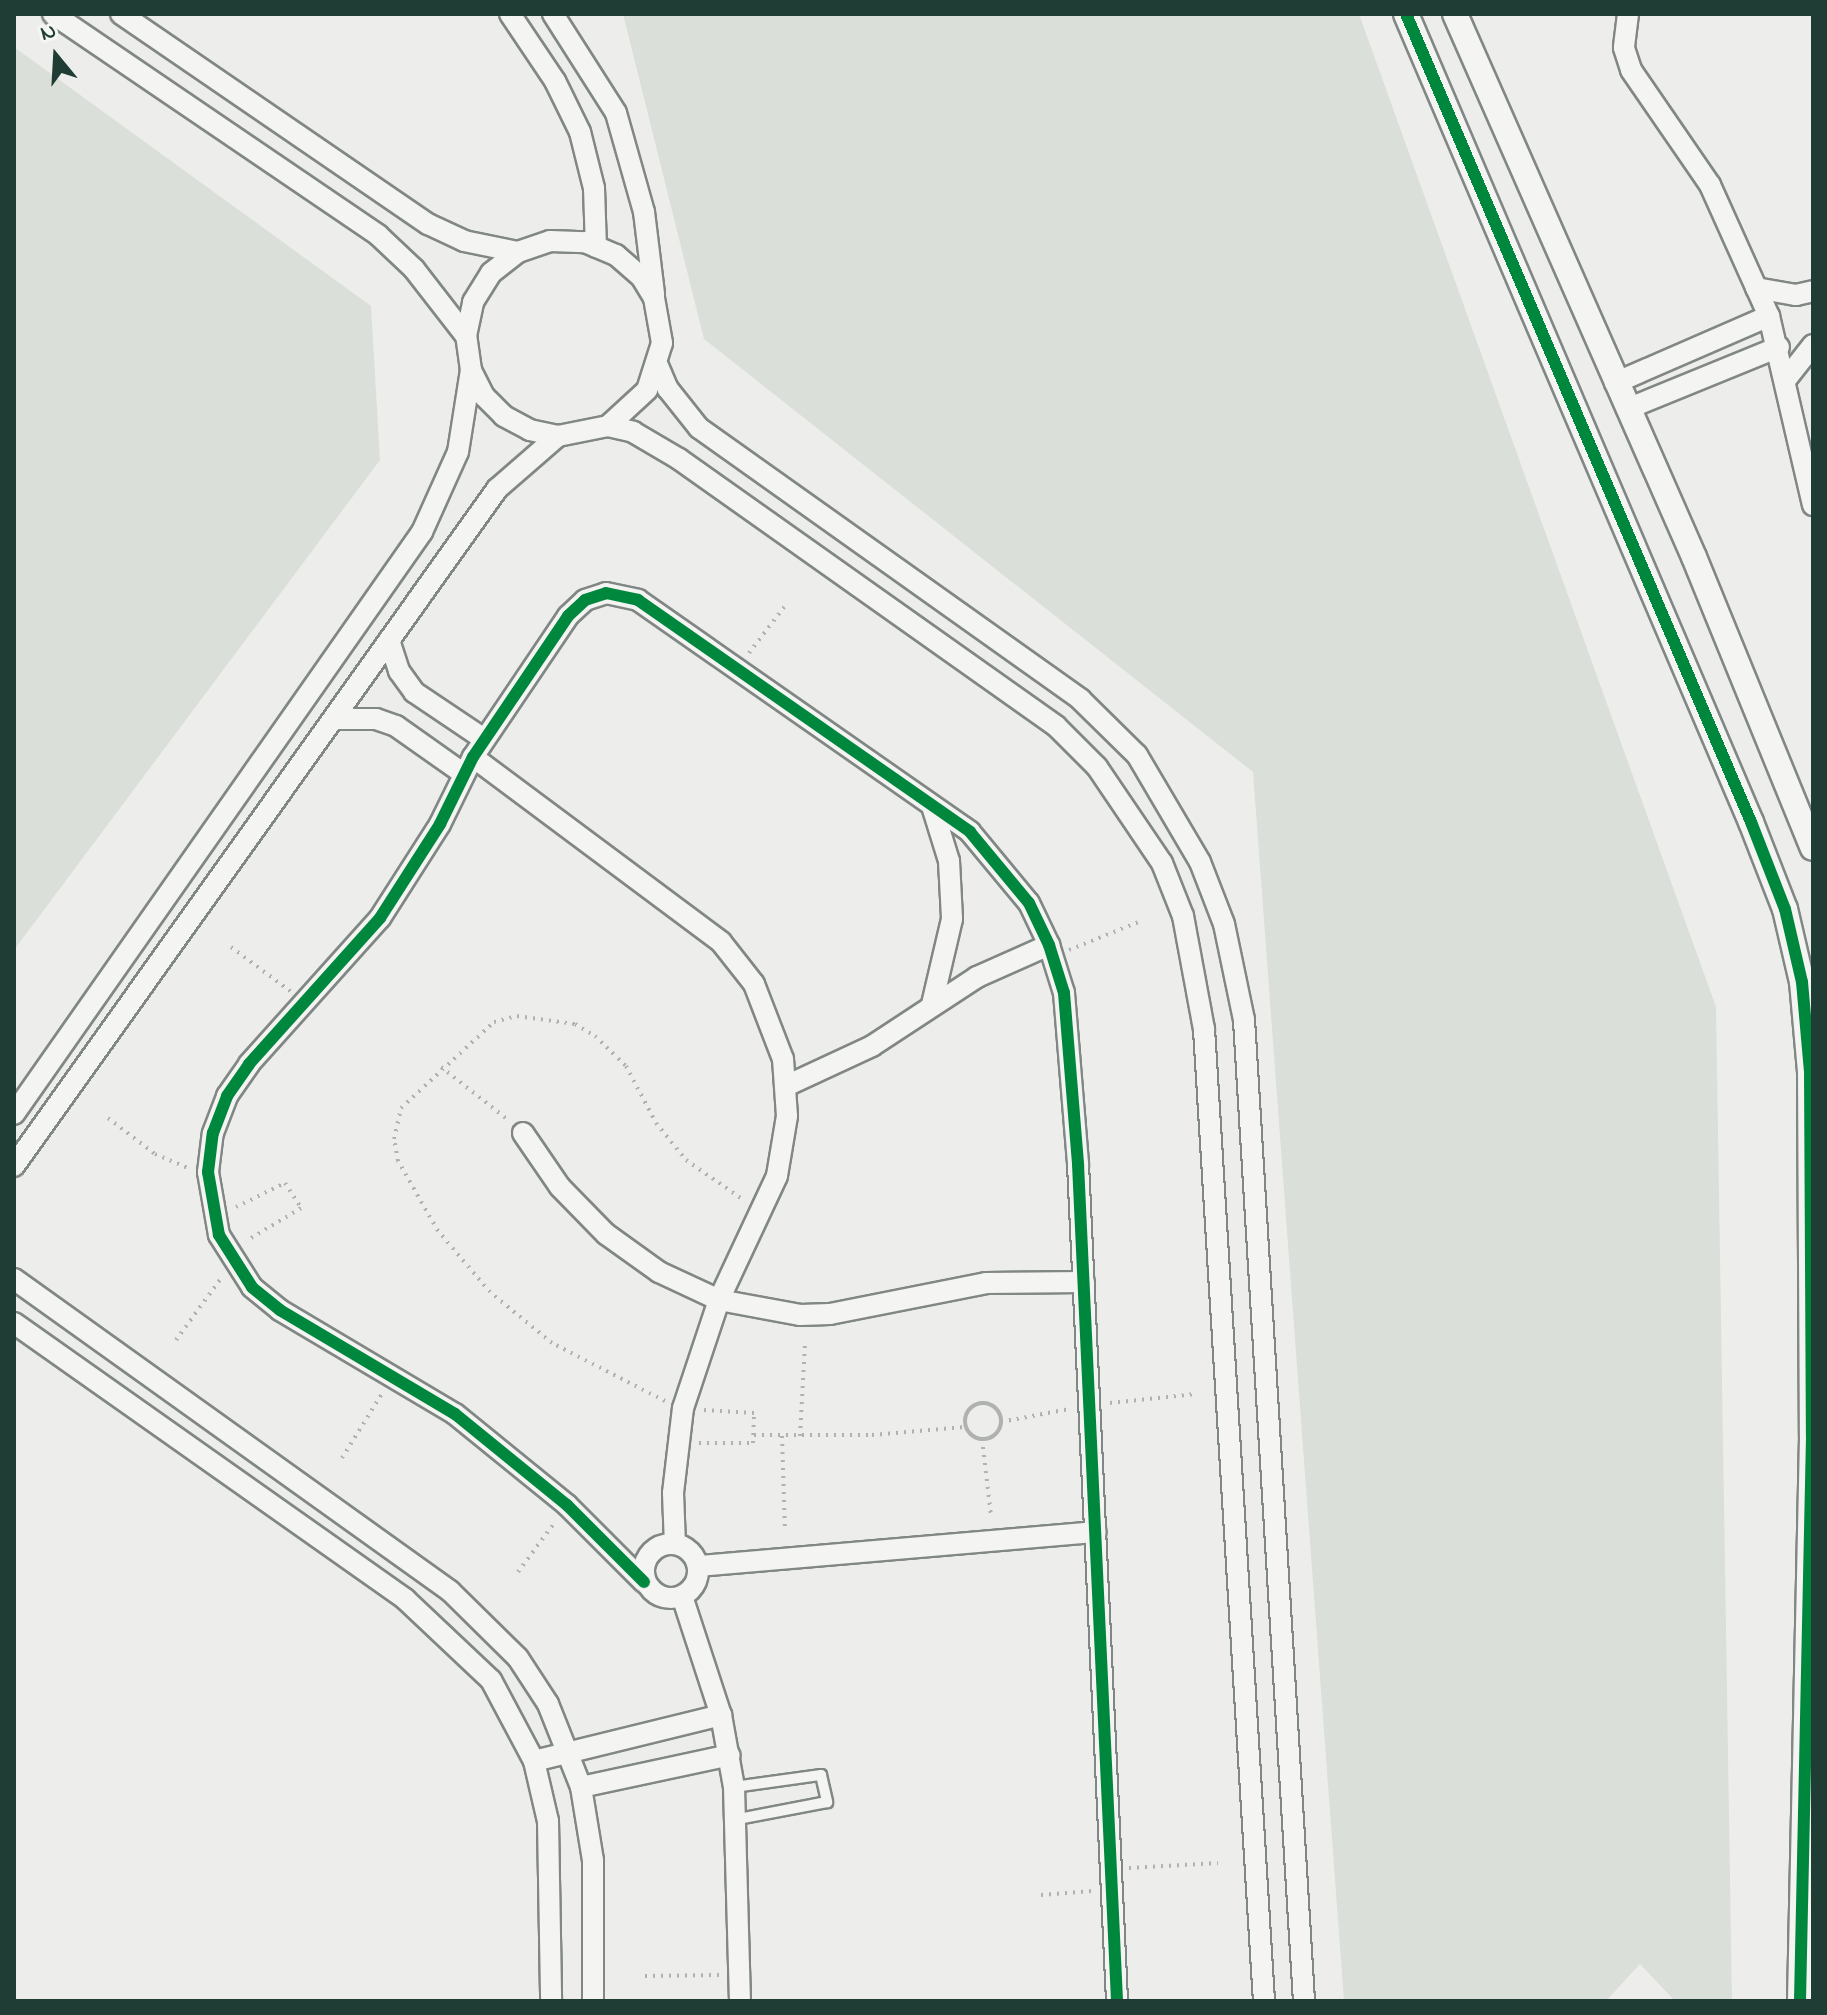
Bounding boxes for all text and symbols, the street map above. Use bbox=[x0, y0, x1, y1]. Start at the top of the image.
north arrow bbox=[16, 16, 96, 96]
text: N bbox=[37, 16, 61, 51]

